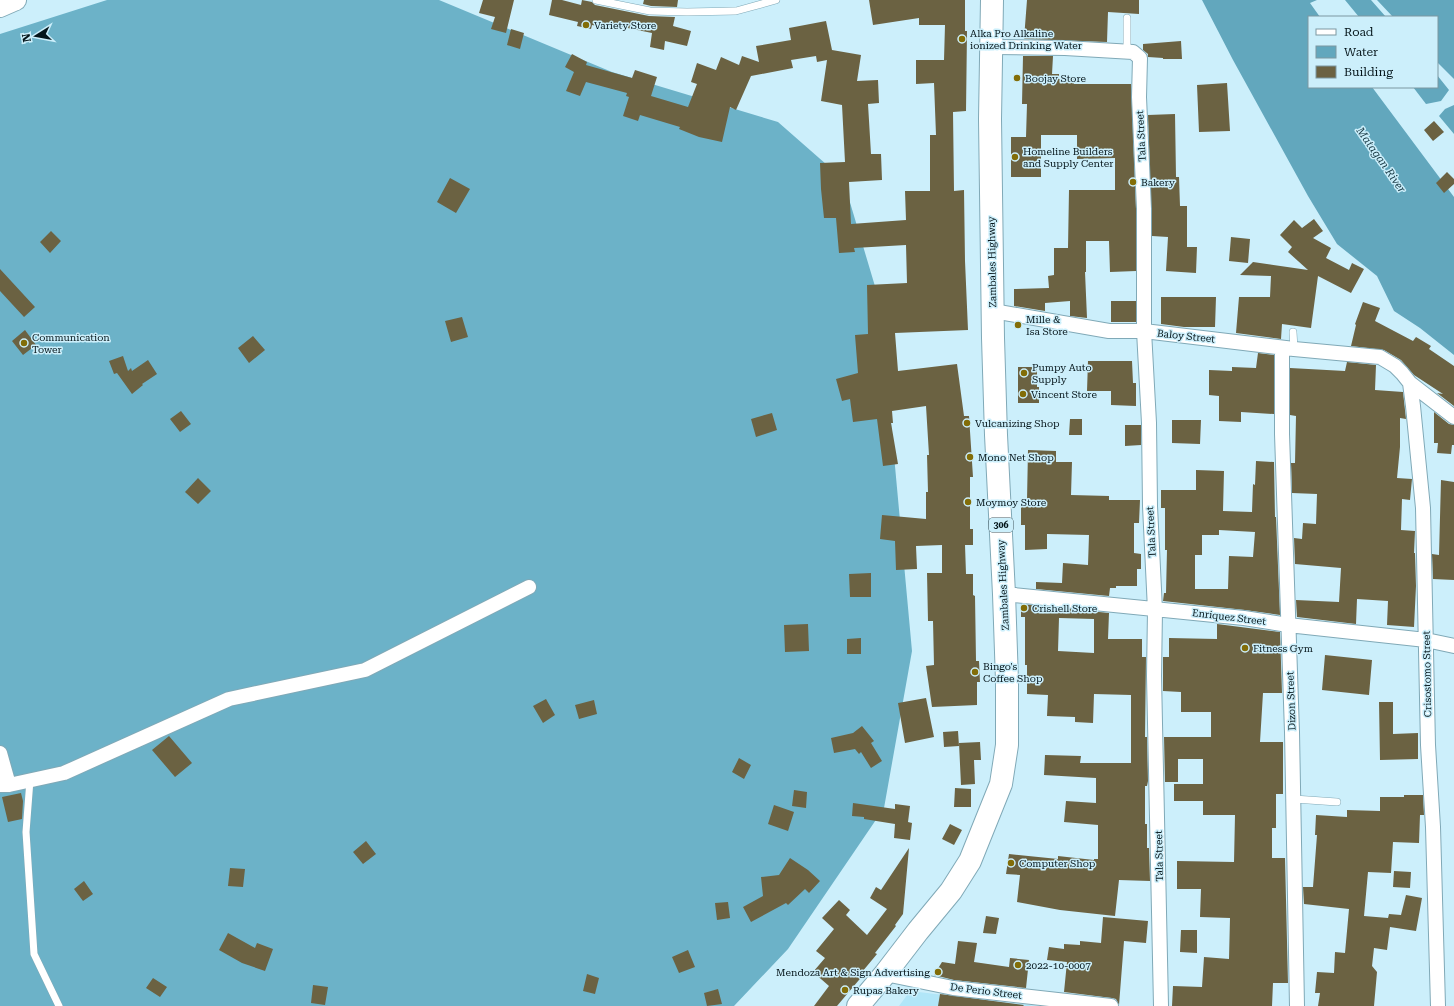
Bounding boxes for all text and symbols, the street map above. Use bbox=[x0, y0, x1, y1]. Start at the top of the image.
north arrow bbox=[16, 16, 56, 56]
legend bbox=[1308, 16, 1438, 88]
marker: Variety Store bbox=[581, 20, 591, 30]
place label: Variety Store bbox=[594, 20, 657, 31]
text: Road bbox=[1344, 25, 1374, 39]
place label: Alka Pro Alkaline ionized Drinking Water bbox=[970, 28, 1082, 51]
text: N bbox=[19, 32, 34, 43]
marker: Alka Pro Alkaline ionized Drinking Water bbox=[957, 34, 967, 44]
text: Water bbox=[1344, 45, 1378, 59]
text: Building bbox=[1344, 65, 1393, 79]
marker: Boojay Store bbox=[1012, 73, 1022, 83]
place label: Boojay Store bbox=[1025, 73, 1087, 84]
street label: Tala Street bbox=[1134, 110, 1148, 162]
water label: Matagan River bbox=[1353, 124, 1409, 196]
place label: Homeline Builders and Supply Center bbox=[1023, 146, 1113, 169]
marker: Homeline Builders and Supply Center bbox=[1010, 152, 1020, 162]
marker: Bakery bbox=[1128, 177, 1138, 187]
place label: Bakery bbox=[1141, 177, 1175, 188]
street label: Zambales Highway bbox=[986, 216, 998, 308]
place label: Mille & Isa Store bbox=[1026, 314, 1068, 337]
marker: Mille & Isa Store bbox=[1013, 320, 1023, 330]
street label: Baloy Street bbox=[1156, 327, 1216, 345]
place label: Communication Tower bbox=[32, 332, 110, 355]
marker: Communication Tower bbox=[19, 338, 29, 348]
place label: Pumpy Auto Supply bbox=[1032, 362, 1092, 385]
marker: Pumpy Auto Supply bbox=[1019, 368, 1029, 378]
marker: Vincent Store bbox=[1018, 389, 1028, 399]
place label: Vincent Store bbox=[1031, 389, 1097, 400]
marker: Vulcanizing Shop bbox=[962, 418, 972, 428]
place label: Vulcanizing Shop bbox=[975, 418, 1060, 429]
marker: Mono Net Shop bbox=[965, 452, 975, 462]
place label: Mono Net Shop bbox=[978, 452, 1054, 463]
marker: Moymoy Store bbox=[963, 497, 973, 507]
place label: Moymoy Store bbox=[976, 497, 1047, 508]
street label: Tala Street bbox=[1144, 506, 1158, 558]
road number: 306 bbox=[989, 518, 1013, 532]
street label: Zambales Highway bbox=[995, 539, 1011, 631]
marker: Crishell Store bbox=[1019, 603, 1029, 613]
place label: Crishell Store bbox=[1032, 603, 1098, 614]
street label: Enriquez Street bbox=[1192, 607, 1267, 627]
street label: Crisostomo Street bbox=[1421, 630, 1433, 717]
marker: Fitness Gym bbox=[1240, 643, 1250, 653]
place label: Fitness Gym bbox=[1253, 643, 1313, 654]
place label: Bingo's Coffee Shop bbox=[983, 661, 1043, 684]
marker: Bingo's Coffee Shop bbox=[970, 667, 980, 677]
street label: Dizon Street bbox=[1284, 671, 1298, 731]
street label: Tala Street bbox=[1153, 830, 1165, 882]
marker: Computer Shop bbox=[1006, 858, 1016, 868]
place label: Computer Shop bbox=[1019, 858, 1096, 869]
marker: 2022-10-0007 bbox=[1013, 960, 1023, 970]
place label: 2022-10-0007 bbox=[1026, 960, 1091, 971]
place label: Mendoza Art & Sign Advertising bbox=[776, 967, 930, 978]
marker: Mendoza Art & Sign Advertising bbox=[933, 967, 943, 977]
street label: De Perio Street bbox=[950, 981, 1023, 1001]
marker: Rupas Bakery bbox=[840, 985, 850, 995]
place label: Rupas Bakery bbox=[853, 985, 919, 996]

